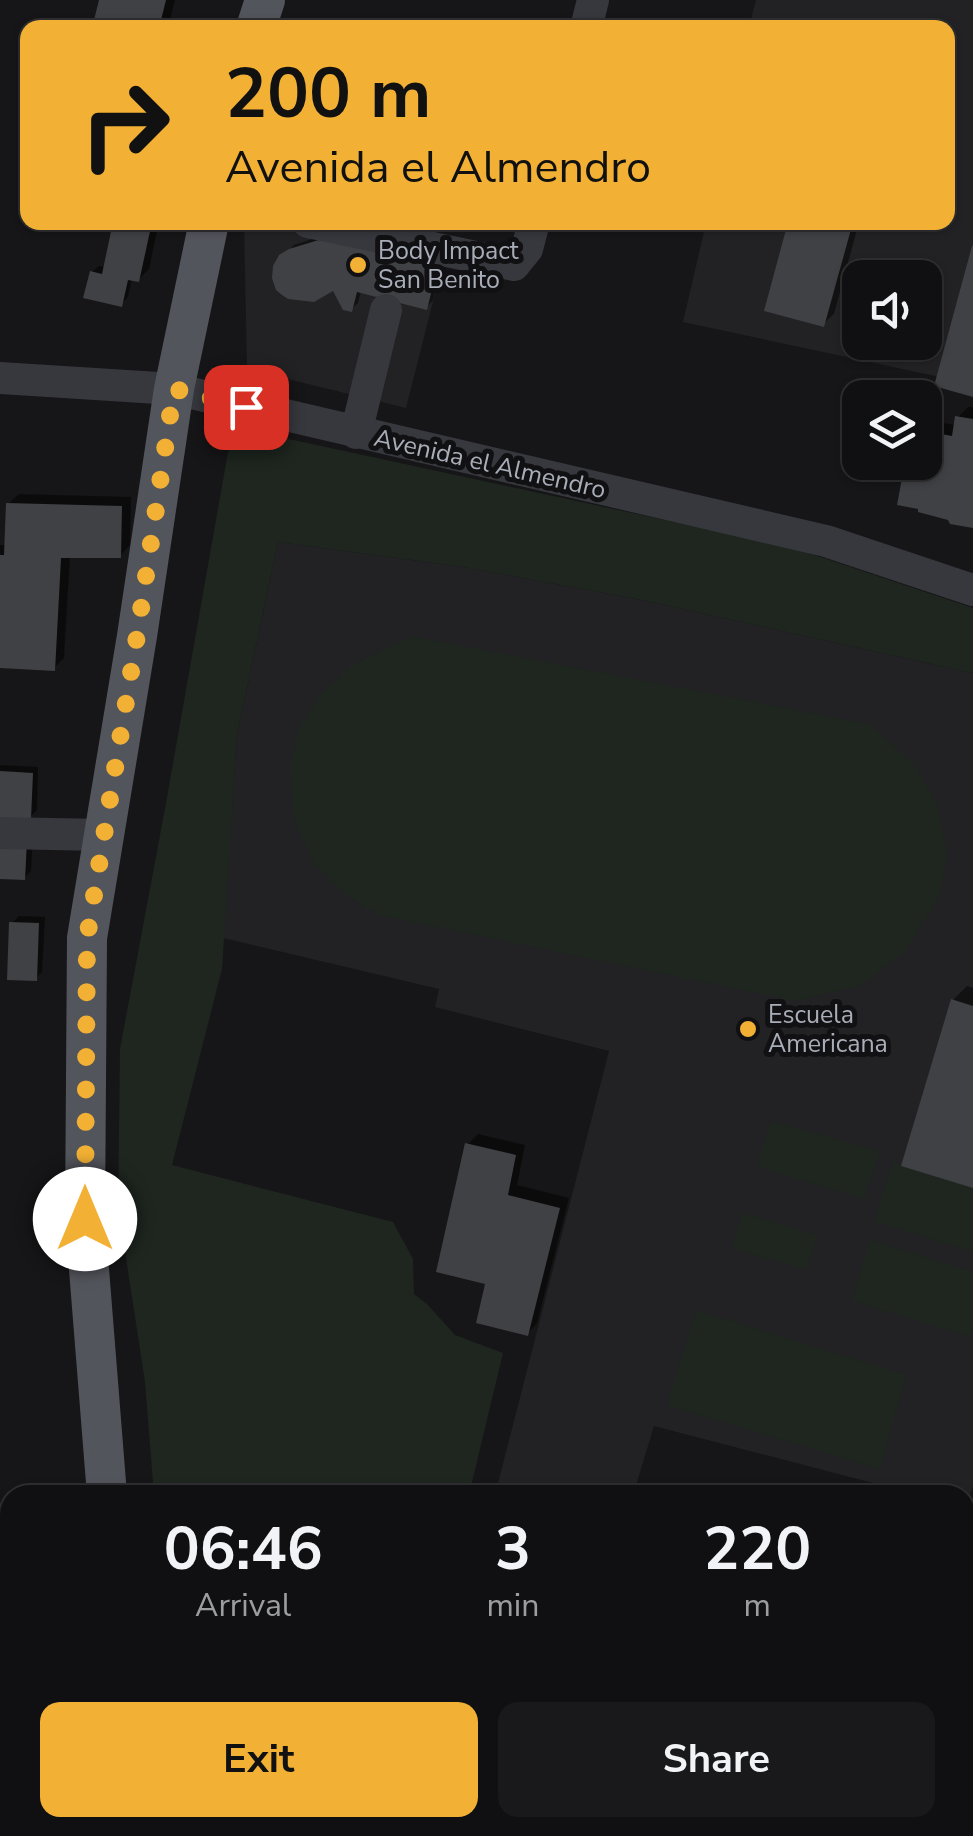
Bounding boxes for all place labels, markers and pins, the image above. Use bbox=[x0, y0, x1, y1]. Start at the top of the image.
place label: Body Impact San Benito bbox=[378, 234, 519, 297]
marker: Body Impact San Benito bbox=[347, 254, 369, 276]
pin bbox=[204, 365, 289, 450]
place label: Escuela Americana bbox=[768, 998, 888, 1061]
marker: Escuela Americana bbox=[737, 1018, 759, 1040]

